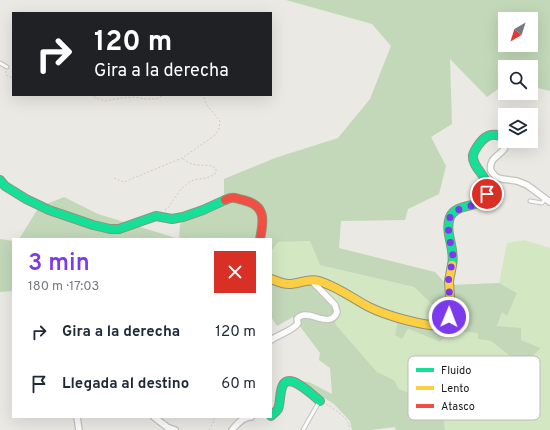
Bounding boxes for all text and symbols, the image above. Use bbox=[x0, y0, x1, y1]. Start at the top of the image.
north arrow bbox=[498, 12, 538, 52]
map controls bbox=[498, 12, 538, 148]
text: 120 m bbox=[94, 25, 172, 61]
icon: right bbox=[28, 28, 80, 80]
text: Gira a la derecha bbox=[94, 60, 229, 83]
button: search bbox=[498, 60, 538, 100]
button: layers bbox=[498, 108, 538, 148]
pin bbox=[470, 177, 504, 211]
icon: arrive bbox=[476, 183, 498, 205]
text: 3 min bbox=[28, 249, 90, 279]
button: close bbox=[214, 251, 256, 293]
text: 180 m · 17:03 bbox=[28, 279, 99, 295]
position arrow bbox=[428, 296, 470, 338]
icon: right bbox=[28, 321, 50, 343]
text: Gira a la derecha bbox=[62, 323, 180, 342]
text: 120 m bbox=[215, 323, 256, 342]
legend bbox=[408, 356, 540, 420]
text: Fluido bbox=[441, 364, 471, 378]
icon: arrive bbox=[28, 373, 50, 395]
text: Llegada al destino bbox=[62, 375, 189, 394]
text: 60 m bbox=[221, 375, 256, 394]
text: Lento bbox=[441, 382, 469, 396]
text: Atasco bbox=[441, 400, 475, 414]

